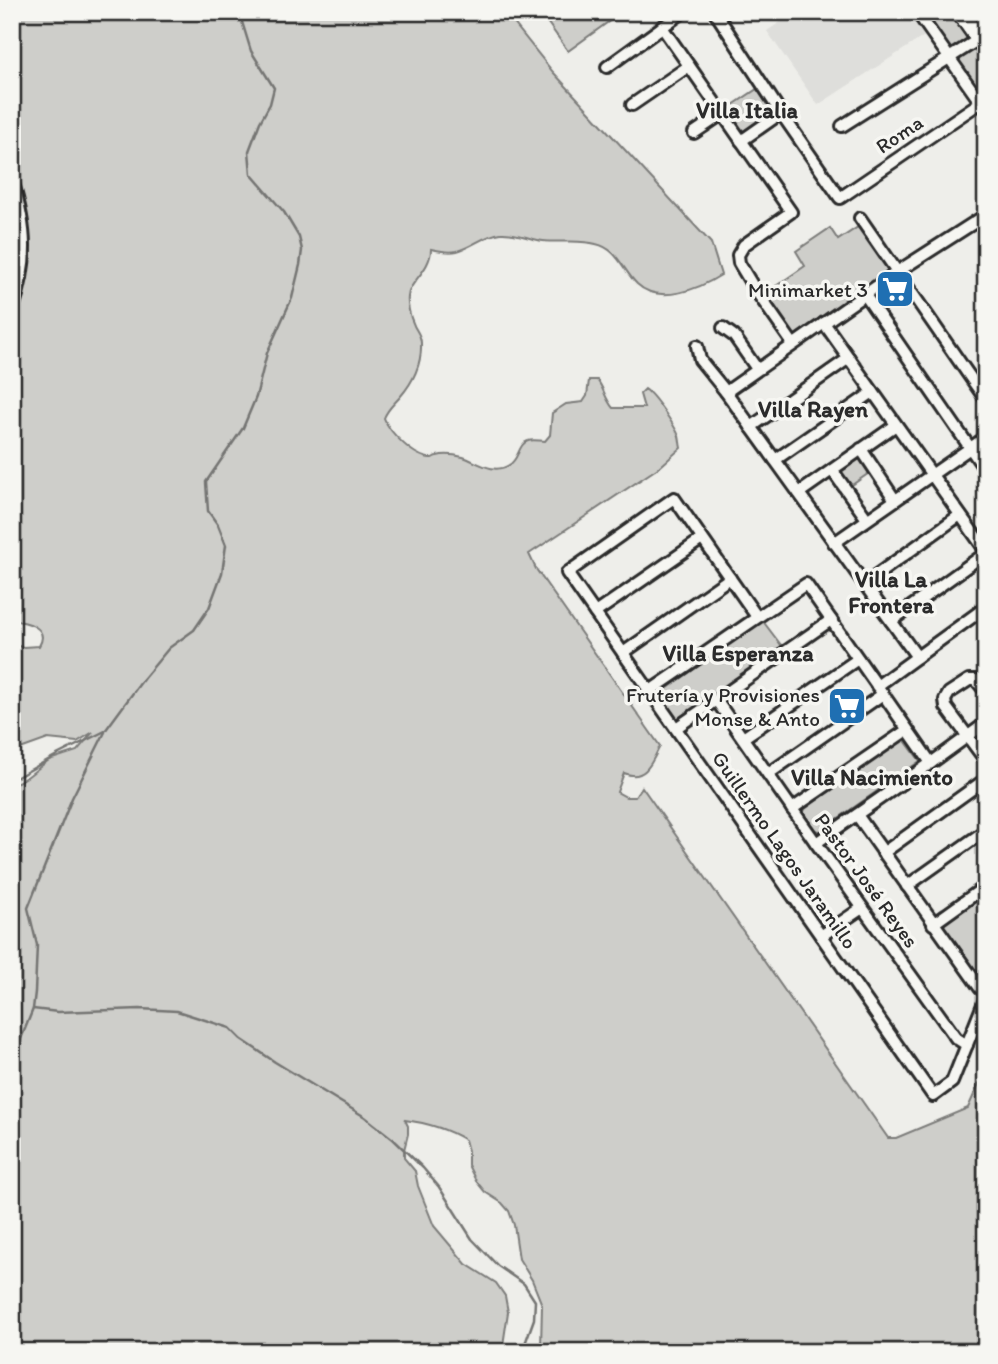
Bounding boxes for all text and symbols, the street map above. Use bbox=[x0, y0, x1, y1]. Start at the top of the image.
district label: Villa Italia bbox=[696, 96, 799, 124]
street label: Roma bbox=[871, 109, 927, 159]
supermarket icon: Minimarket 3 bbox=[874, 268, 916, 310]
place label: Minimarket 3 bbox=[748, 277, 868, 302]
district label: Villa Rayen bbox=[758, 395, 869, 423]
district label: Villa La Frontera bbox=[848, 565, 935, 619]
district label: Villa Esperanza bbox=[663, 639, 814, 667]
place label: Frutería y Provisiones Monse & Anto bbox=[626, 682, 820, 731]
supermarket icon: Frutería y Provisiones Monse & Anto bbox=[826, 685, 868, 727]
street label: Guillermo Lagos Jaramillo bbox=[707, 746, 863, 954]
district label: Villa Nacimiento bbox=[791, 763, 953, 791]
street label: Pastor José Reyes bbox=[810, 808, 924, 952]

